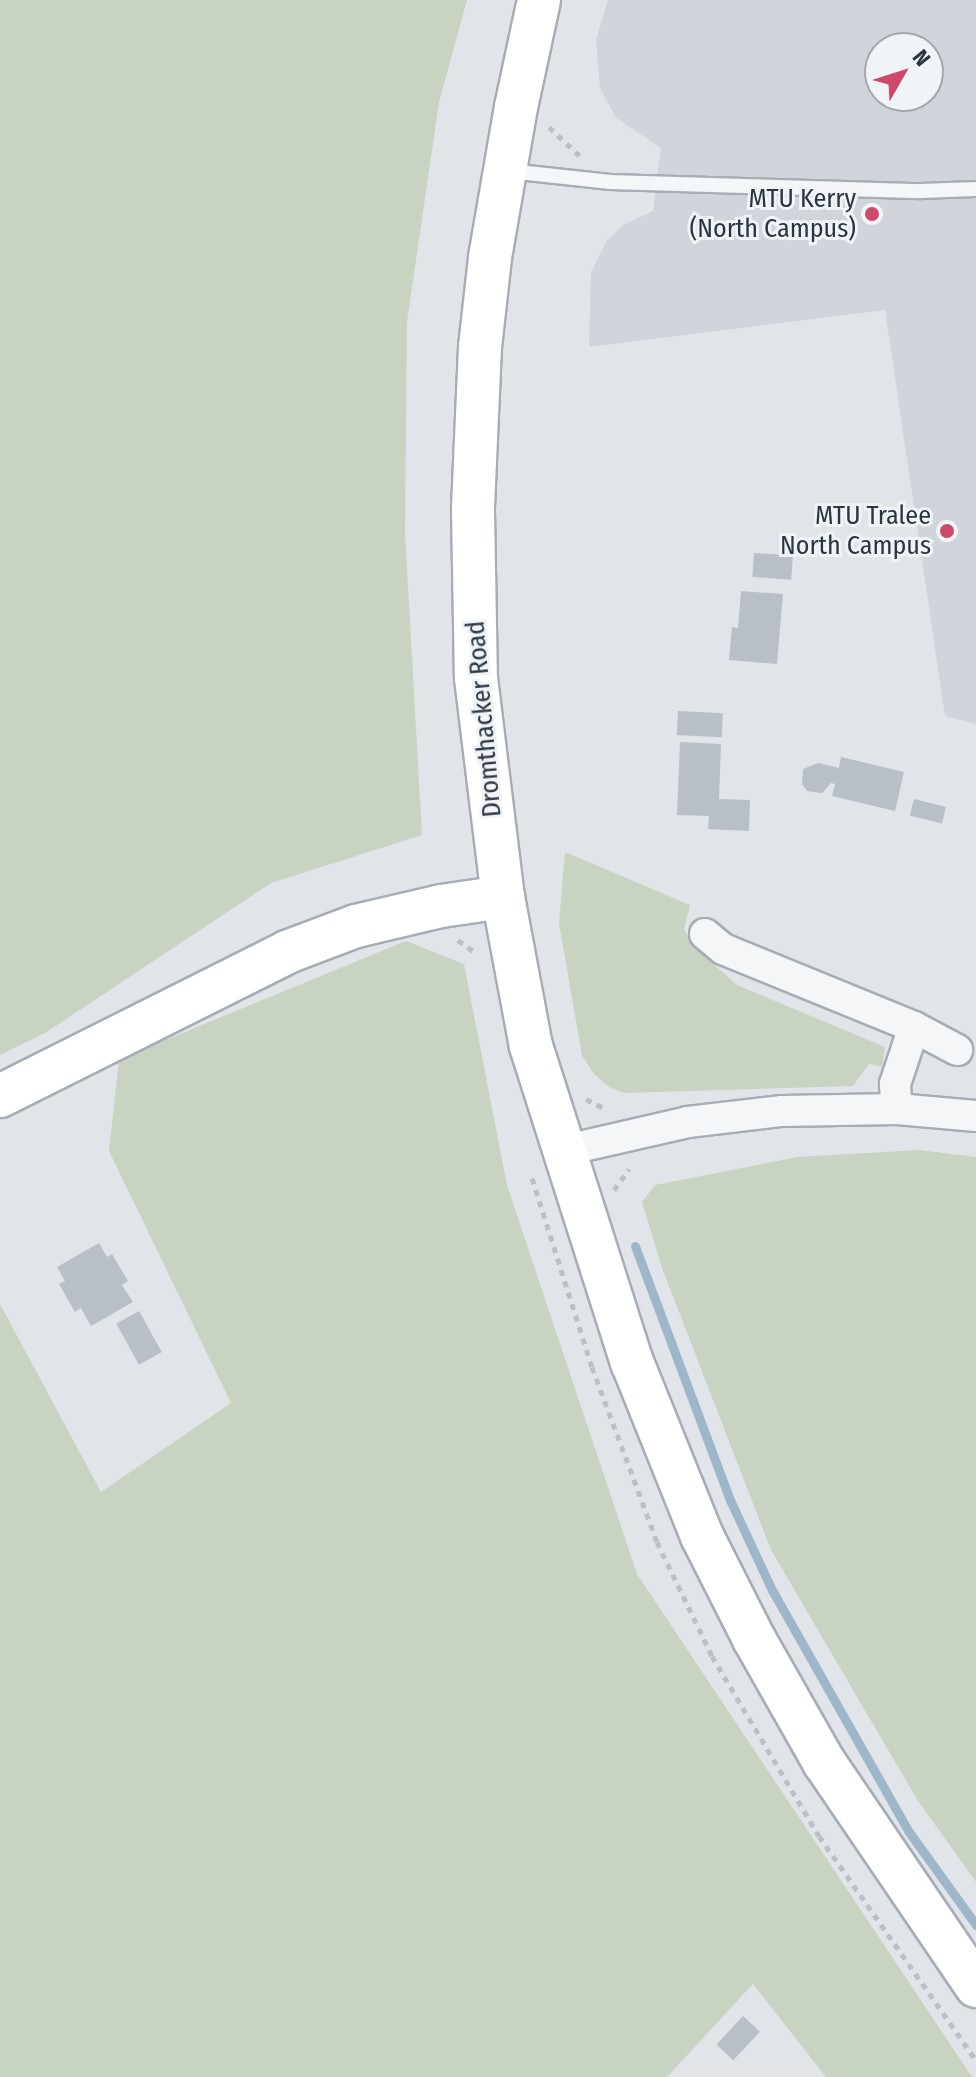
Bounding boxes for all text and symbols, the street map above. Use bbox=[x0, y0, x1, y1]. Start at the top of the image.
north arrow bbox=[864, 32, 944, 112]
text: N bbox=[907, 44, 936, 71]
place label: MTU Kerry (North Campus) bbox=[690, 183, 856, 244]
marker: MTU Kerry (North Campus) bbox=[863, 205, 881, 223]
place label: MTU Tralee North Campus bbox=[780, 500, 931, 562]
marker: MTU Tralee North Campus bbox=[938, 522, 956, 540]
street label: Dromthacker Road bbox=[460, 620, 508, 818]

